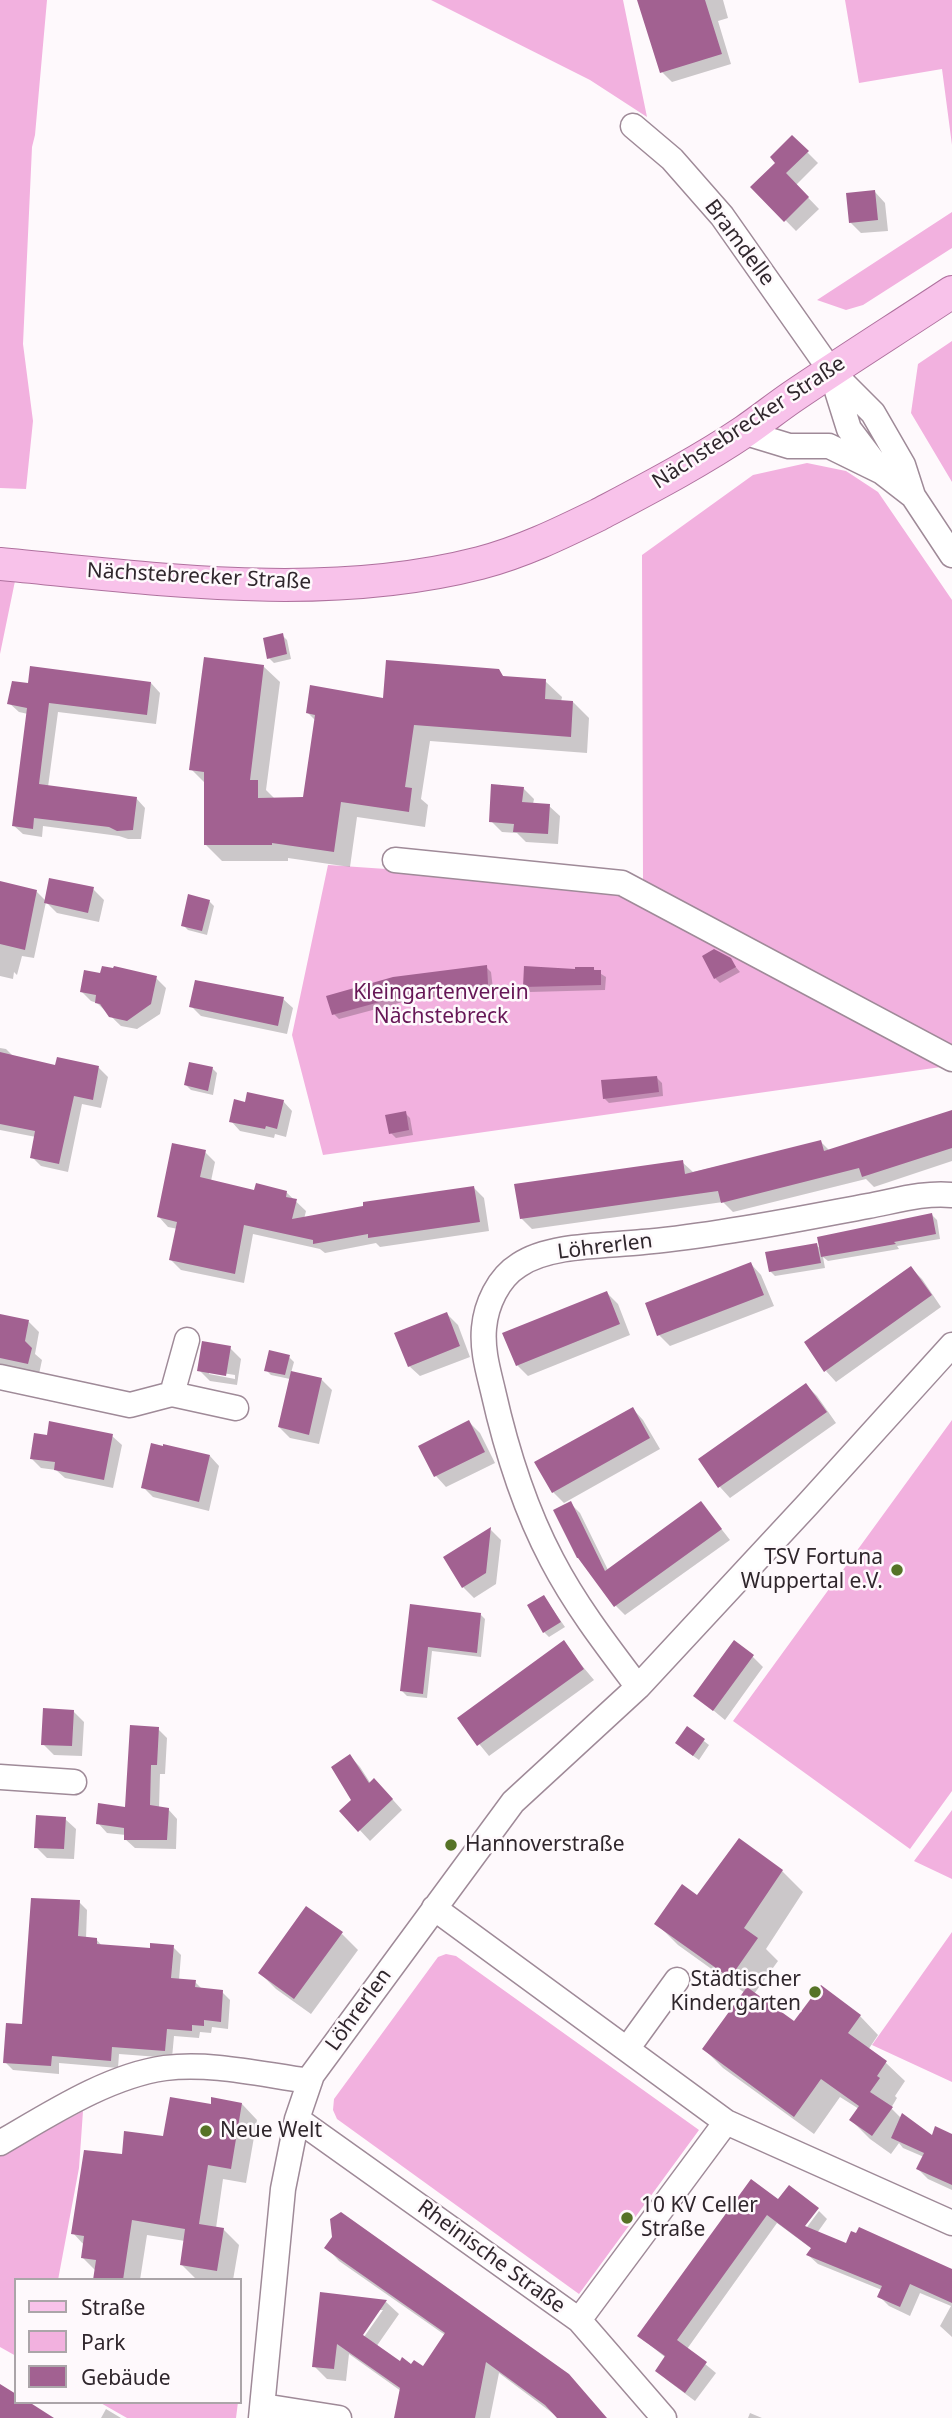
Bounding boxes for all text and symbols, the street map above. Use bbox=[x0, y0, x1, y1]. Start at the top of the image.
street label: Bramdelle bbox=[699, 195, 779, 291]
street label: Nächstebrecker Straße bbox=[648, 351, 850, 495]
street label: Nächstebrecker Straße bbox=[86, 559, 312, 595]
park label: Kleingartenverein Nächstebreck bbox=[353, 980, 529, 1030]
street label: Löhrerlen bbox=[556, 1229, 654, 1265]
place label: TSV Fortuna Wuppertal e.V. bbox=[741, 1545, 883, 1595]
marker: TSV Fortuna Wuppertal e.V. bbox=[889, 1562, 905, 1578]
place label: Hannoverstraße bbox=[465, 1832, 625, 1858]
marker: Hannoverstraße bbox=[443, 1837, 459, 1853]
street label: Löhrerlen bbox=[321, 1964, 397, 2056]
place label: Städtischer Kindergarten bbox=[671, 1967, 801, 2017]
marker: Städtischer Kindergarten bbox=[807, 1984, 823, 2000]
place label: Neue Welt bbox=[220, 2118, 322, 2144]
marker: Neue Welt bbox=[198, 2123, 214, 2139]
place label: 10 KV Celler Straße bbox=[641, 2193, 758, 2243]
street label: Rheinische Straße bbox=[412, 2195, 570, 2319]
marker: 10 KV Celler Straße bbox=[619, 2210, 635, 2226]
legend bbox=[14, 2278, 242, 2404]
text: Straße bbox=[81, 2293, 145, 2321]
text: Park bbox=[81, 2328, 125, 2356]
text: Gebäude bbox=[81, 2363, 171, 2391]

